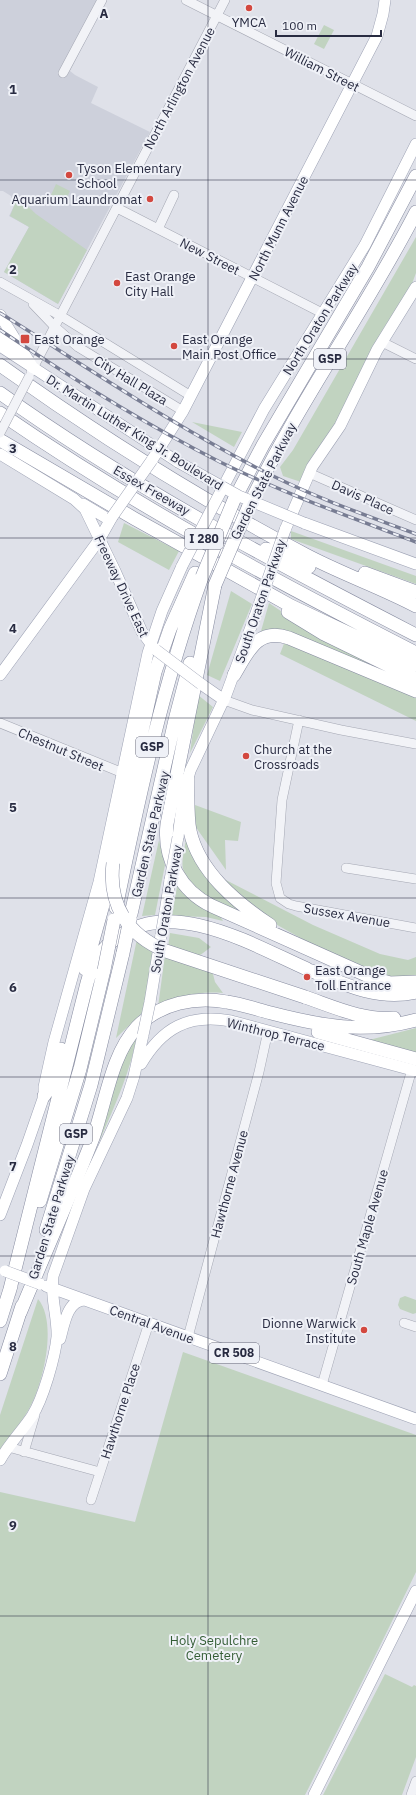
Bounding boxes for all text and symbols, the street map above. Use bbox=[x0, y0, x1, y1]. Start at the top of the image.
marker: YMCA bbox=[244, 3, 254, 13]
text: A bbox=[100, 5, 109, 22]
scale bar bbox=[276, 12, 381, 38]
place label: YMCA bbox=[232, 14, 267, 31]
text: 100 m bbox=[282, 18, 317, 33]
street label: North Arlington Avenue bbox=[140, 24, 219, 152]
street label: William Street bbox=[281, 43, 362, 96]
text: 1 bbox=[9, 81, 17, 98]
place label: Tyson Elementary School bbox=[77, 160, 182, 192]
marker: Tyson Elementary School bbox=[64, 170, 74, 180]
street label: North Munn Avenue bbox=[245, 173, 312, 284]
place label: Aquarium Laundromat bbox=[11, 191, 142, 208]
marker: Aquarium Laundromat bbox=[145, 194, 155, 204]
street label: New Street bbox=[177, 234, 243, 279]
street label: North Oraton Parkway bbox=[279, 260, 362, 378]
text: 2 bbox=[9, 261, 17, 278]
place label: East Orange City Hall bbox=[125, 268, 196, 300]
marker: East Orange City Hall bbox=[112, 278, 122, 288]
place label: East Orange bbox=[34, 331, 105, 348]
place label: East Orange Main Post Office bbox=[182, 331, 276, 363]
marker: East Orange bbox=[19, 333, 31, 345]
marker: East Orange Main Post Office bbox=[169, 341, 179, 351]
road number: GSP bbox=[314, 349, 346, 369]
street label: City Hall Plaza bbox=[91, 352, 171, 409]
street label: Dr. Martin Luther King Jr. Boulevard bbox=[43, 371, 226, 494]
street label: Garden State Parkway bbox=[227, 419, 301, 543]
text: 3 bbox=[9, 440, 17, 457]
street label: Essex Freeway bbox=[110, 462, 194, 520]
street label: Davis Place bbox=[329, 476, 397, 519]
road number: I 280 bbox=[185, 529, 223, 549]
street label: Freeway Drive East bbox=[90, 532, 153, 640]
street label: South Oraton Parkway bbox=[231, 537, 290, 665]
text: 4 bbox=[9, 620, 17, 637]
street label: Chestnut Street bbox=[15, 724, 106, 775]
road number: GSP bbox=[136, 737, 168, 757]
place label: Church at the Crossroads bbox=[254, 741, 332, 773]
marker: Church at the Crossroads bbox=[241, 751, 251, 761]
street label: Garden State Parkway bbox=[128, 769, 173, 899]
text: 5 bbox=[9, 799, 17, 816]
street label: South Oraton Parkway bbox=[147, 843, 186, 975]
street label: Sussex Avenue bbox=[302, 900, 392, 931]
place label: East Orange Toll Entrance bbox=[315, 962, 391, 994]
marker: East Orange Toll Entrance bbox=[302, 972, 312, 982]
text: 6 bbox=[9, 979, 17, 996]
street label: Winthrop Terrace bbox=[225, 1014, 327, 1055]
road number: GSP bbox=[60, 1124, 92, 1144]
street label: Hawthorne Avenue bbox=[207, 1128, 252, 1240]
street label: Garden State Parkway bbox=[24, 1152, 79, 1281]
text: 7 bbox=[9, 1158, 17, 1175]
street label: South Maple Avenue bbox=[343, 1167, 392, 1287]
street label: Central Avenue bbox=[107, 1301, 196, 1348]
place label: Dionne Warwick Institute bbox=[262, 1315, 356, 1347]
marker: Dionne Warwick Institute bbox=[359, 1325, 369, 1335]
text: 8 bbox=[9, 1338, 17, 1355]
road number: CR 508 bbox=[209, 1343, 259, 1363]
street label: Hawthorne Place bbox=[97, 1361, 144, 1461]
text: 9 bbox=[9, 1517, 17, 1534]
park label: Holy Sepulchre Cemetery bbox=[170, 1632, 258, 1664]

